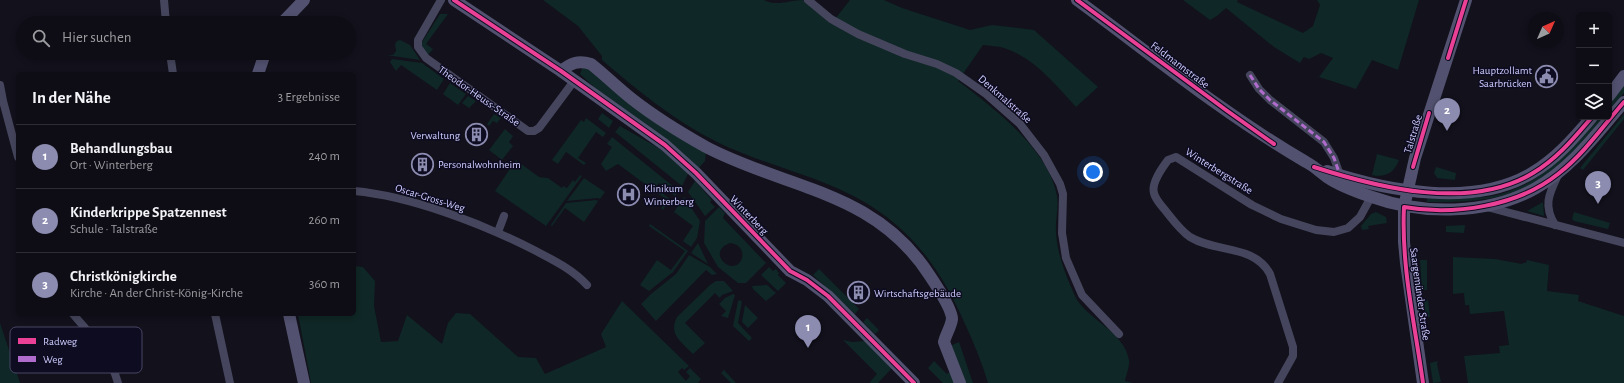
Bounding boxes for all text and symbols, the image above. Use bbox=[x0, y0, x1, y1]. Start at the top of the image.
north arrow bbox=[1528, 12, 1564, 48]
map controls bbox=[1576, 12, 1612, 120]
button: + bbox=[1576, 12, 1612, 48]
search box bbox=[16, 16, 356, 60]
icon: search bbox=[30, 27, 52, 49]
text: Hier suchen bbox=[62, 30, 132, 45]
street label: Feldmannstraße bbox=[1149, 39, 1211, 91]
button: − bbox=[1576, 48, 1612, 84]
public building icon: Hauptzollamt Saarbrücken bbox=[1534, 63, 1560, 89]
street label: Theodor-Heuss-Straße bbox=[436, 64, 522, 128]
place label: Hauptzollamt Saarbrücken bbox=[1472, 65, 1532, 89]
street label: Denkmalstraße bbox=[976, 73, 1034, 125]
button: layers bbox=[1576, 84, 1612, 120]
text: In der Nähe bbox=[32, 89, 111, 106]
text: 3 Ergebnisse bbox=[278, 91, 340, 104]
pin: 2 bbox=[1434, 98, 1460, 131]
street label: Talstraße bbox=[1402, 113, 1424, 155]
building icon: Verwaltung bbox=[463, 122, 489, 148]
place label: Verwaltung bbox=[410, 130, 461, 141]
text: Behandlungsbau bbox=[70, 141, 172, 156]
street label: Winterbergstraße bbox=[1183, 146, 1255, 196]
text: 1 bbox=[43, 150, 47, 163]
text: 240 m bbox=[308, 150, 340, 163]
building icon: Personalwohnheim bbox=[409, 151, 435, 177]
text: Ort · Winterberg bbox=[70, 159, 153, 172]
place label: Personalwohnheim bbox=[438, 159, 521, 170]
your location bbox=[1083, 162, 1103, 182]
pin: 3 bbox=[1585, 171, 1611, 204]
hospital icon: Klinikum Winterberg bbox=[616, 181, 642, 207]
street label: Oscar-Gross-Weg bbox=[394, 182, 467, 214]
place label: Klinikum Winterberg bbox=[644, 183, 694, 207]
street label: Winterberg bbox=[728, 193, 771, 237]
text: Kinderkrippe Spatzennest bbox=[70, 205, 227, 220]
text: 2 bbox=[42, 214, 48, 227]
text: 260 m bbox=[309, 214, 340, 227]
text: Schule · Talstraße bbox=[70, 223, 158, 236]
street label: Saargemünder Straße bbox=[1408, 247, 1432, 341]
text: Christkönigkirche bbox=[70, 269, 177, 284]
text: 3 bbox=[42, 278, 48, 291]
text: 360 m bbox=[309, 278, 340, 291]
building icon: Wirtschaftsgebäude bbox=[846, 280, 872, 306]
text: Kirche · An der Christ-König-Kirche bbox=[70, 287, 243, 300]
place label: Wirtschaftsgebäude bbox=[874, 288, 961, 299]
pin: 1 bbox=[795, 315, 821, 348]
legend bbox=[10, 327, 142, 373]
text: Radweg bbox=[43, 336, 78, 347]
text: Weg bbox=[43, 354, 63, 365]

